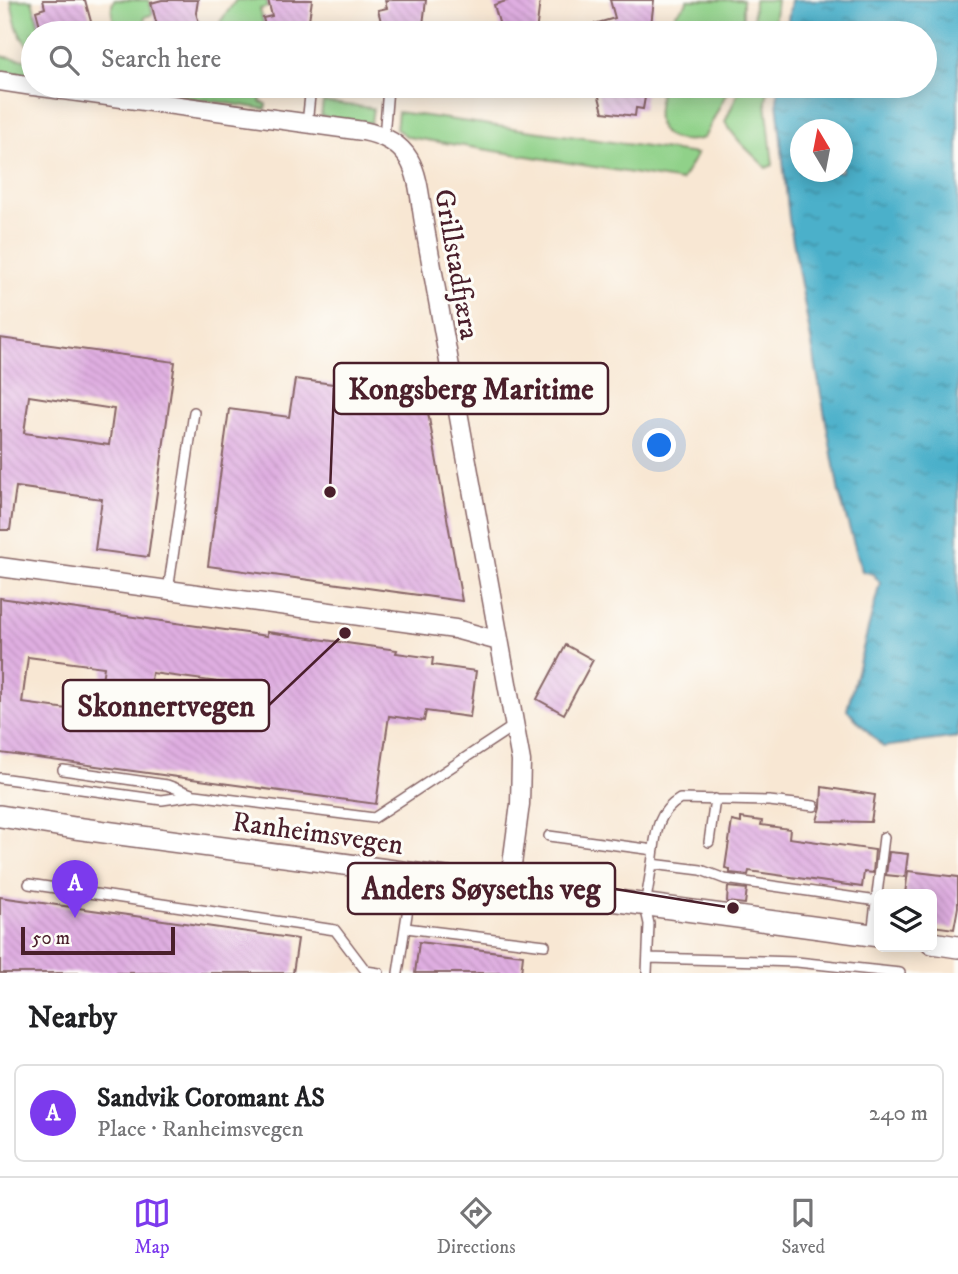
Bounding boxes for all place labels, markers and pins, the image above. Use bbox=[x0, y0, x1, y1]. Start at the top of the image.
callout: Kongsberg Maritime bbox=[334, 363, 608, 414]
callout: Skonnertvegen bbox=[63, 680, 269, 731]
pin: A bbox=[52, 860, 98, 918]
callout: Anders Søyseths veg bbox=[348, 863, 615, 914]

